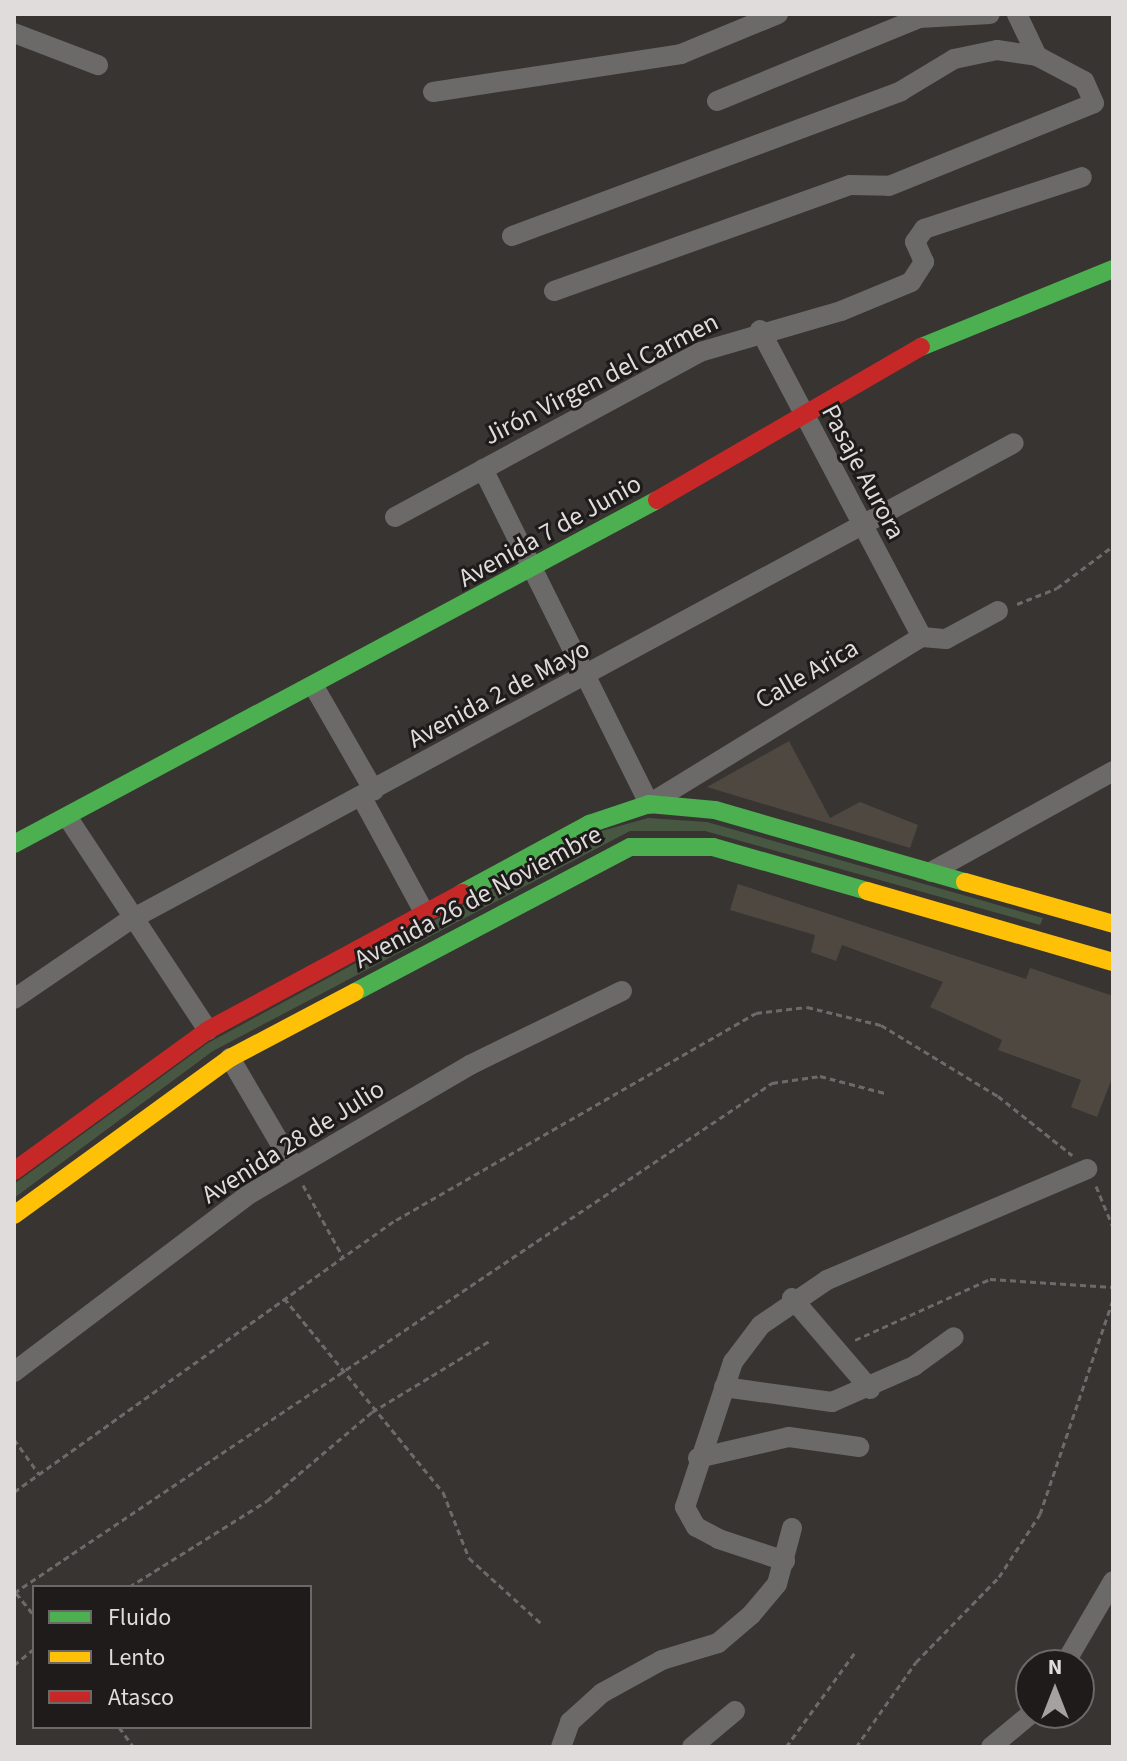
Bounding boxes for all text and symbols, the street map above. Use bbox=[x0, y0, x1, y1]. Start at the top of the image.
street label: Jirón Virgen del Carmen bbox=[478, 306, 724, 452]
street label: Pasaje Aurora bbox=[815, 399, 911, 545]
street label: Avenida 7 de Junio bbox=[453, 468, 647, 594]
street label: Calle Arica bbox=[750, 632, 864, 716]
street label: Avenida 2 de Mayo bbox=[403, 633, 595, 755]
street label: Avenida 26 de Noviembre bbox=[349, 819, 607, 975]
street label: Avenida 28 de Julio bbox=[196, 1073, 390, 1211]
legend bbox=[32, 1585, 312, 1729]
text: Fluido bbox=[108, 1600, 171, 1635]
text: Lento bbox=[108, 1640, 165, 1675]
north arrow bbox=[1015, 1649, 1095, 1729]
text: N bbox=[1048, 1651, 1062, 1683]
text: Atasco bbox=[108, 1680, 174, 1715]

